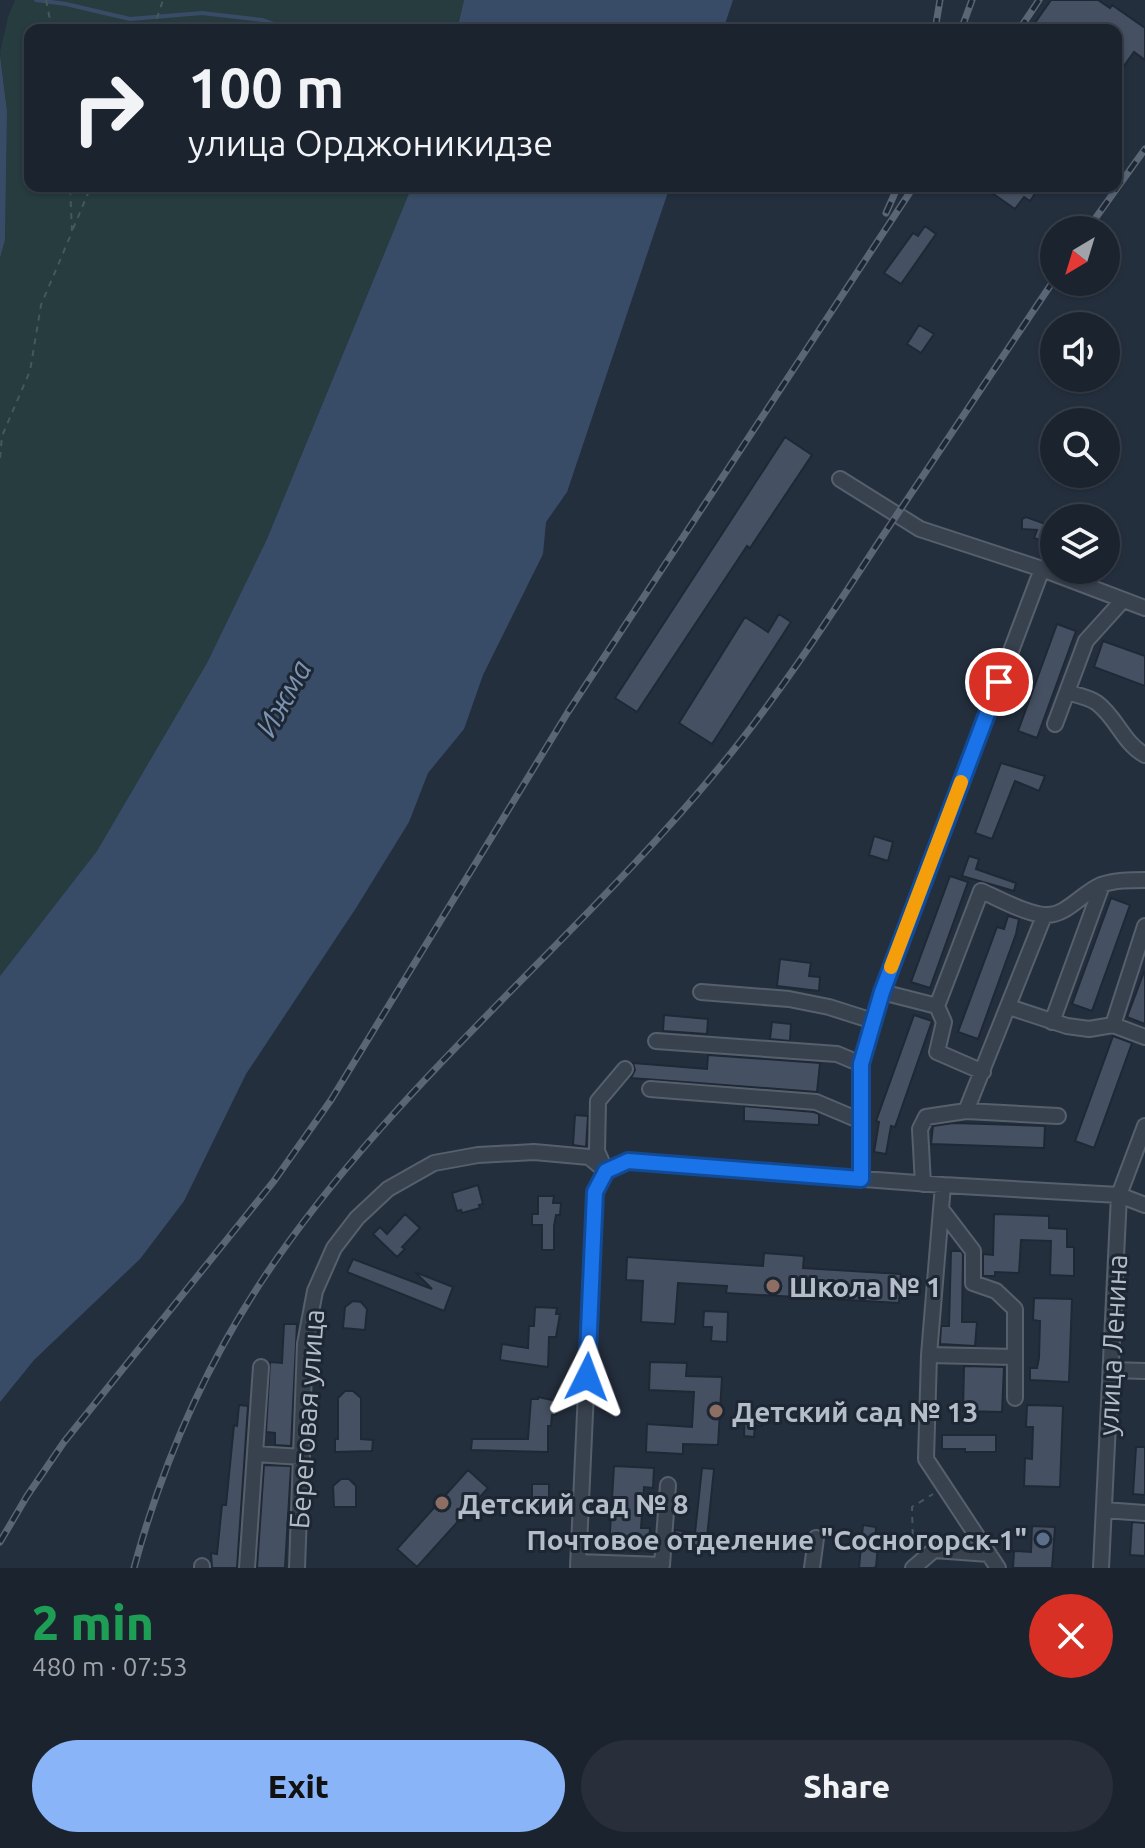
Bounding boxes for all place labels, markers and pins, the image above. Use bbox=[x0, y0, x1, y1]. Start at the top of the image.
pin bbox=[965, 648, 1033, 716]
place label: Школа № 1 bbox=[789, 1271, 942, 1302]
marker: Школа № 1 bbox=[764, 1277, 782, 1295]
place label: Детский сад № 13 bbox=[732, 1396, 978, 1427]
marker: Детский сад № 13 bbox=[707, 1402, 725, 1420]
place label: Детский сад № 8 bbox=[458, 1488, 689, 1519]
marker: Детский сад № 8 bbox=[433, 1494, 451, 1512]
place label: Почтовое отделение "Сосногорск-1" bbox=[527, 1524, 1027, 1555]
marker: Почтовое отделение "Сосногорск-1" bbox=[1034, 1530, 1052, 1548]

